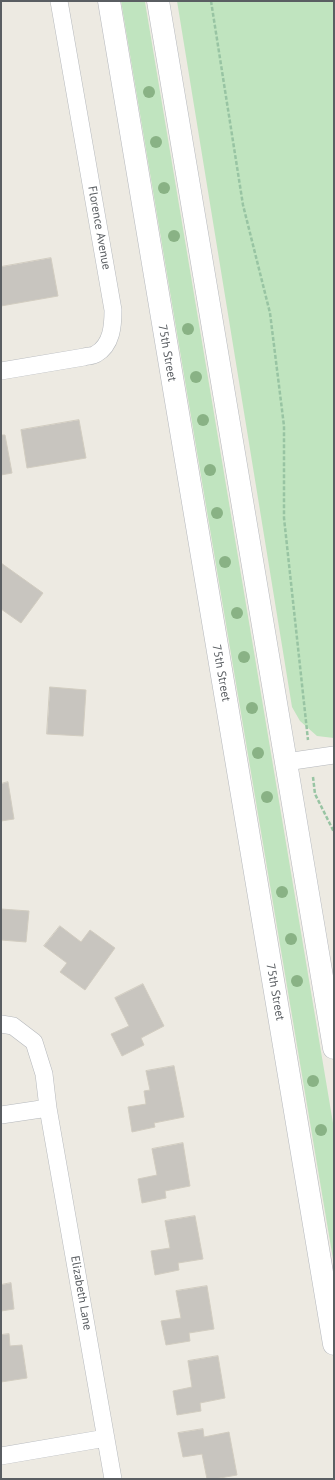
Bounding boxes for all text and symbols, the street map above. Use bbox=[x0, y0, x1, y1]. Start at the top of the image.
street label: Florence Avenue bbox=[85, 185, 113, 271]
street label: 75th Street bbox=[155, 323, 179, 383]
street label: 75th Street bbox=[209, 643, 233, 703]
street label: 75th Street bbox=[263, 962, 287, 1022]
street label: Elizabeth Lane bbox=[67, 1255, 95, 1331]

